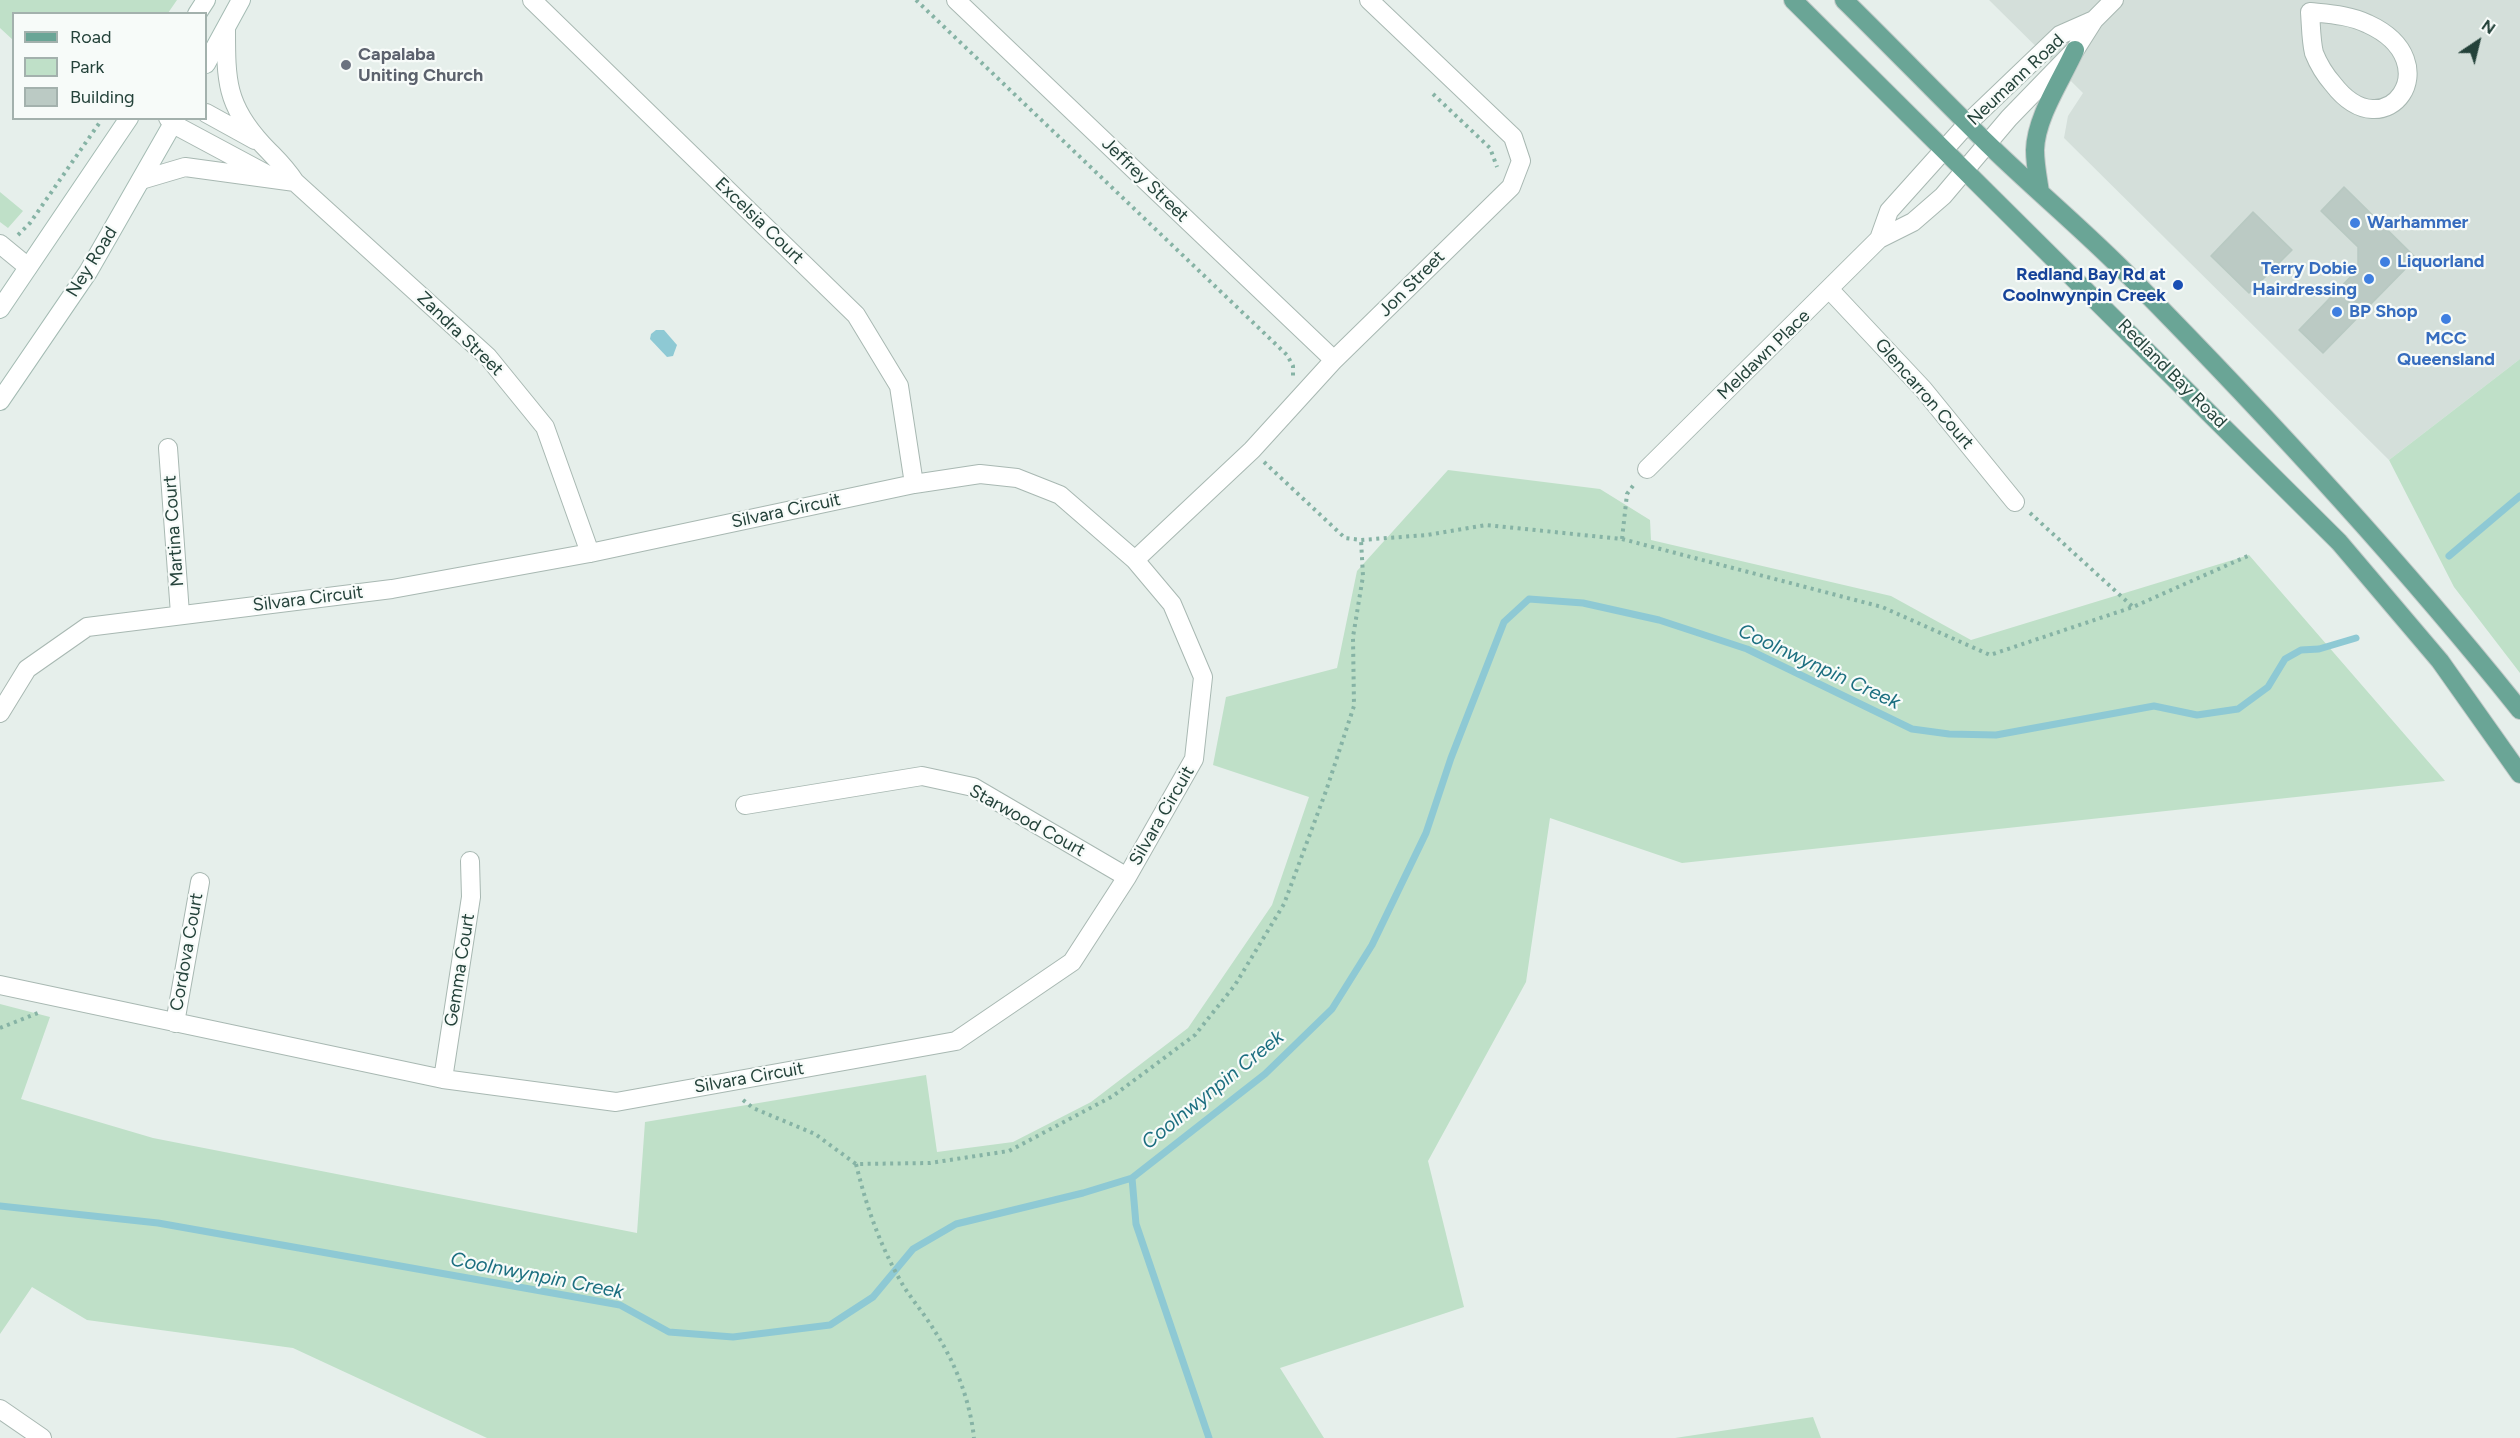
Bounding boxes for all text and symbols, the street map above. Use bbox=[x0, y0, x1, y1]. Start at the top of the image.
legend bbox=[12, 12, 207, 120]
north arrow bbox=[2448, 12, 2508, 72]
text: N bbox=[2478, 16, 2499, 38]
text: Road bbox=[70, 26, 111, 48]
street label: Neumann Road bbox=[1963, 30, 2069, 130]
place label: Capalaba Uniting Church bbox=[358, 44, 483, 86]
text: Park bbox=[70, 56, 104, 78]
marker: Capalaba Uniting Church bbox=[339, 58, 353, 72]
text: Building bbox=[70, 86, 135, 108]
street label: Jeffrey Street bbox=[1097, 133, 1193, 227]
street label: Excelsia Court bbox=[710, 173, 808, 269]
place label: Warhammer bbox=[2367, 212, 2468, 234]
marker: Warhammer bbox=[2348, 216, 2362, 230]
street label: Ney Road bbox=[62, 223, 122, 301]
street label: Jon Street bbox=[1374, 246, 1450, 322]
place label: Liquorland bbox=[2397, 251, 2484, 273]
marker: Liquorland bbox=[2378, 255, 2392, 269]
place label: Terry Dobie Hairdressing bbox=[2252, 258, 2357, 300]
place label: Redland Bay Rd at Coolnwynpin Creek bbox=[2002, 264, 2166, 306]
marker: Terry Dobie Hairdressing bbox=[2362, 272, 2376, 286]
marker: Redland Bay Rd at Coolnwynpin Creek bbox=[2171, 278, 2185, 292]
street label: Zandra Street bbox=[412, 288, 508, 380]
place label: BP Shop bbox=[2349, 301, 2418, 323]
street label: Meldawn Place bbox=[1713, 305, 1815, 405]
marker: BP Shop bbox=[2330, 305, 2344, 319]
marker: MCC Queensland bbox=[2439, 312, 2453, 326]
street label: Redland Bay Road bbox=[2113, 315, 2231, 433]
place label: MCC Queensland bbox=[2397, 328, 2495, 370]
street label: Glencarron Court bbox=[1870, 334, 1978, 454]
street label: Martina Court bbox=[159, 475, 189, 587]
street label: Silvara Circuit bbox=[729, 489, 843, 533]
street label: Silvara Circuit bbox=[251, 582, 365, 616]
water label: Coolnwynpin Creek bbox=[1734, 619, 1904, 715]
street label: Silvara Circuit bbox=[1125, 762, 1199, 870]
street label: Starwood Court bbox=[965, 780, 1089, 862]
street label: Cordova Court bbox=[166, 891, 208, 1013]
street label: Gemma Court bbox=[440, 912, 480, 1028]
water label: Coolnwynpin Creek bbox=[1137, 1025, 1289, 1155]
street label: Silvara Circuit bbox=[692, 1058, 806, 1098]
water label: Coolnwynpin Creek bbox=[448, 1247, 626, 1305]

